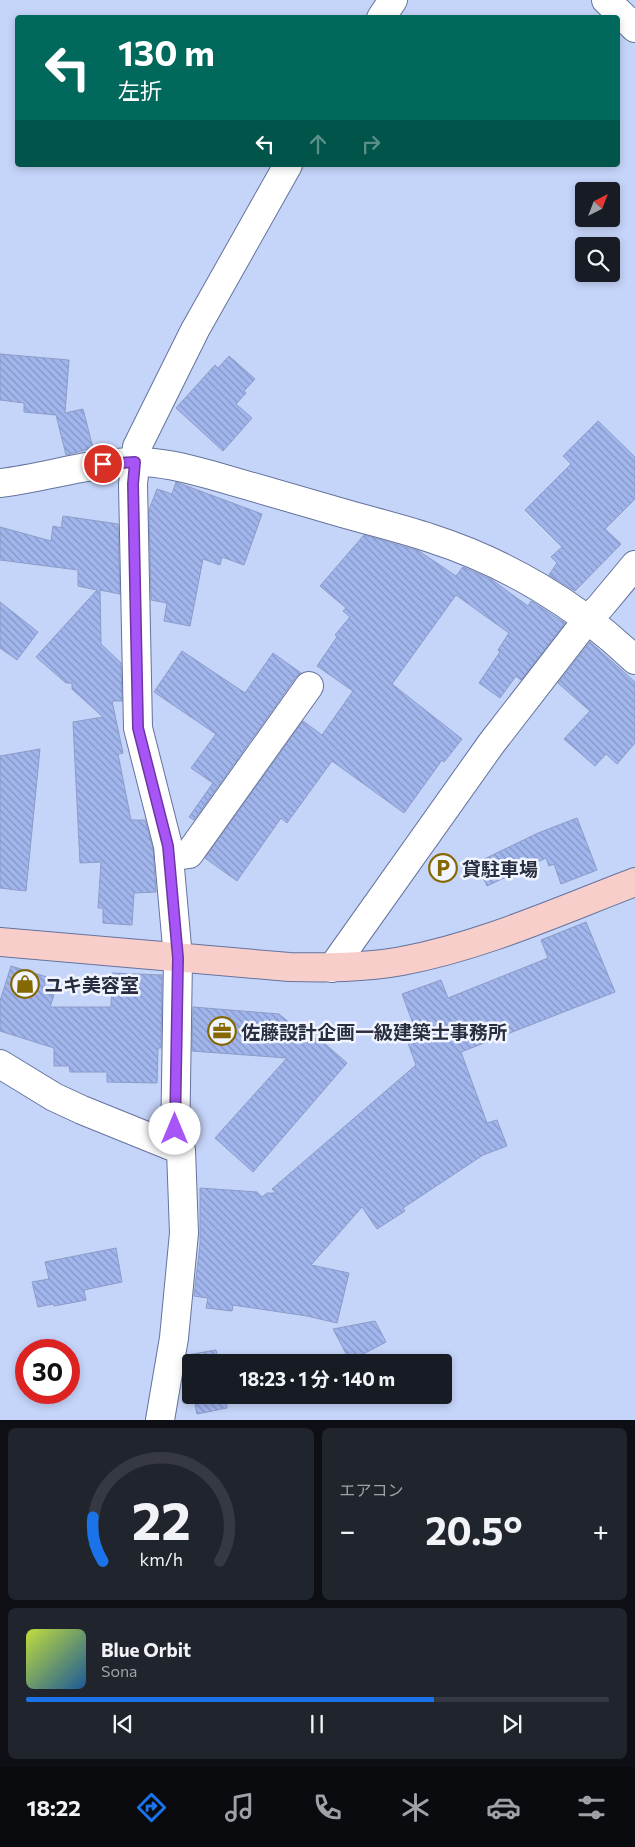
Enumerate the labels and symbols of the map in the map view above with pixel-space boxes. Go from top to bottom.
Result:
north arrow [575,182,620,228]
pin [82,443,124,485]
parking icon: 貸駐車場 [428,853,458,883]
place label: 貸駐車場 [462,857,538,880]
shop icon: ユキ美容室 [10,969,40,999]
place label: ユキ美容室 [44,973,139,996]
office icon: 佐藤設計企画一級建築士事務所 [207,1016,237,1046]
place label: 佐藤設計企画一級建築士事務所 [241,1020,507,1043]
position arrow [148,1102,200,1154]
speed limit sign: 30 [15,1339,80,1404]

